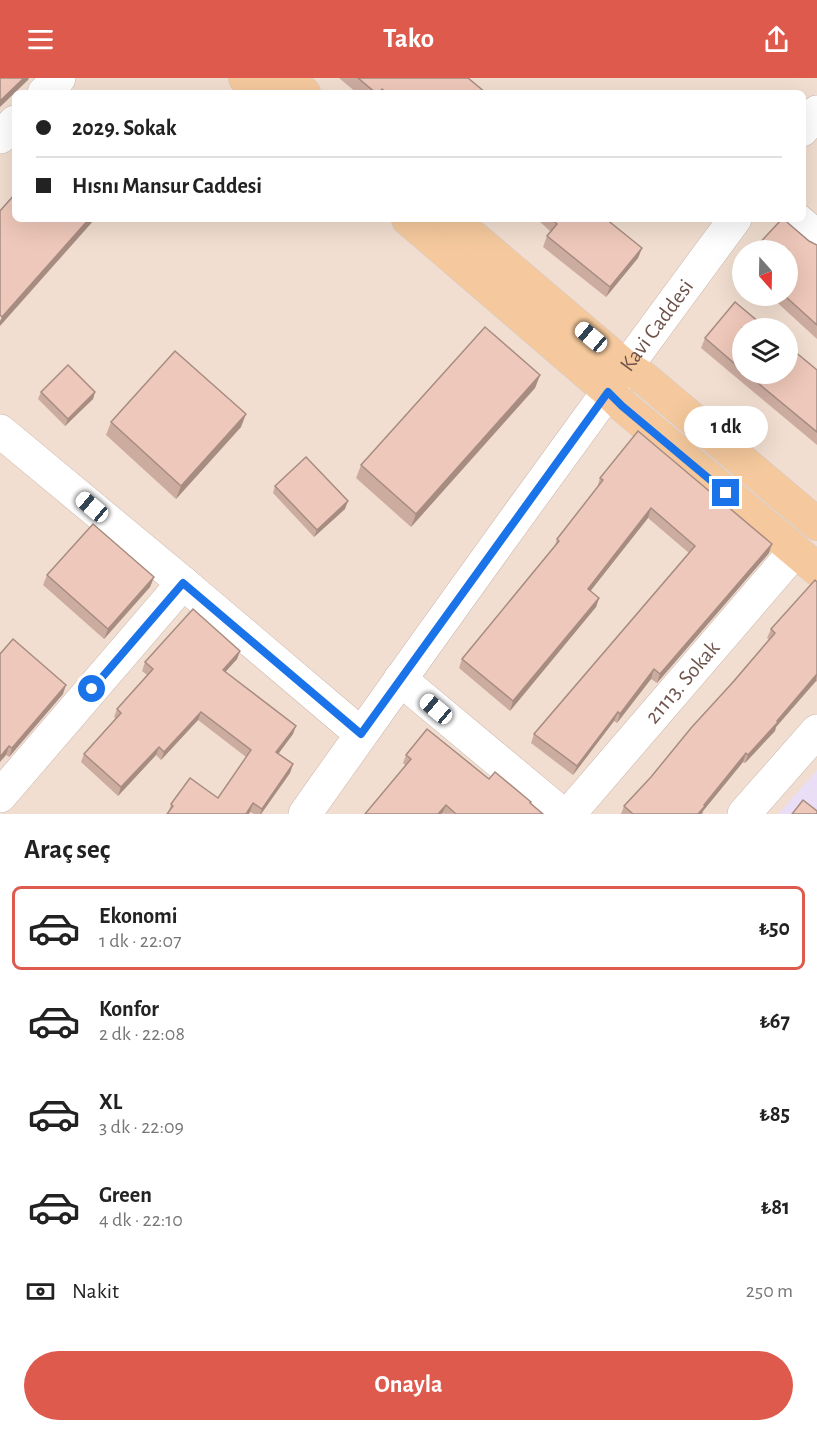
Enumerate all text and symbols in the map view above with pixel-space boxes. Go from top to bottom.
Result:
icon: menu [24,23,57,56]
icon: share [760,23,793,56]
text: Tako [383,25,434,52]
text: 2029. Sokak [72,117,177,139]
text: Hısnı Mansur Caddesi [72,175,262,197]
north arrow [732,240,798,306]
map controls [732,240,798,384]
street label: Kavi Caddesi [616,275,697,375]
button: layers [732,318,798,384]
car [571,319,611,355]
callout: 1 dk [684,406,768,448]
text: 1 dk [711,417,741,437]
route end [712,479,739,506]
car [72,489,112,525]
street label: 21113. Sokak [641,637,724,728]
route start [78,675,105,702]
car [416,691,456,727]
text: Araç seç [24,836,110,863]
icon: car [27,901,81,955]
text: Ekonomi [99,905,178,927]
text: ₺50 [759,917,790,939]
text: 1 dk · 22:07 [99,931,182,951]
icon: car [27,994,81,1048]
text: Konfor [99,998,159,1020]
text: ₺67 [760,1010,790,1032]
text: 2 dk · 22:08 [99,1024,185,1044]
icon: car [27,1087,81,1141]
text: XL [99,1091,122,1113]
text: ₺85 [759,1103,790,1125]
text: 3 dk · 22:09 [99,1117,184,1137]
icon: car [27,1180,81,1234]
text: Green [99,1184,152,1206]
text: ₺81 [761,1196,790,1218]
text: 4 dk · 22:10 [99,1210,183,1230]
icon: cash [24,1275,57,1308]
text: Nakit [72,1280,119,1302]
text: 250 m [746,1281,793,1301]
button: Onayla [24,1351,793,1420]

